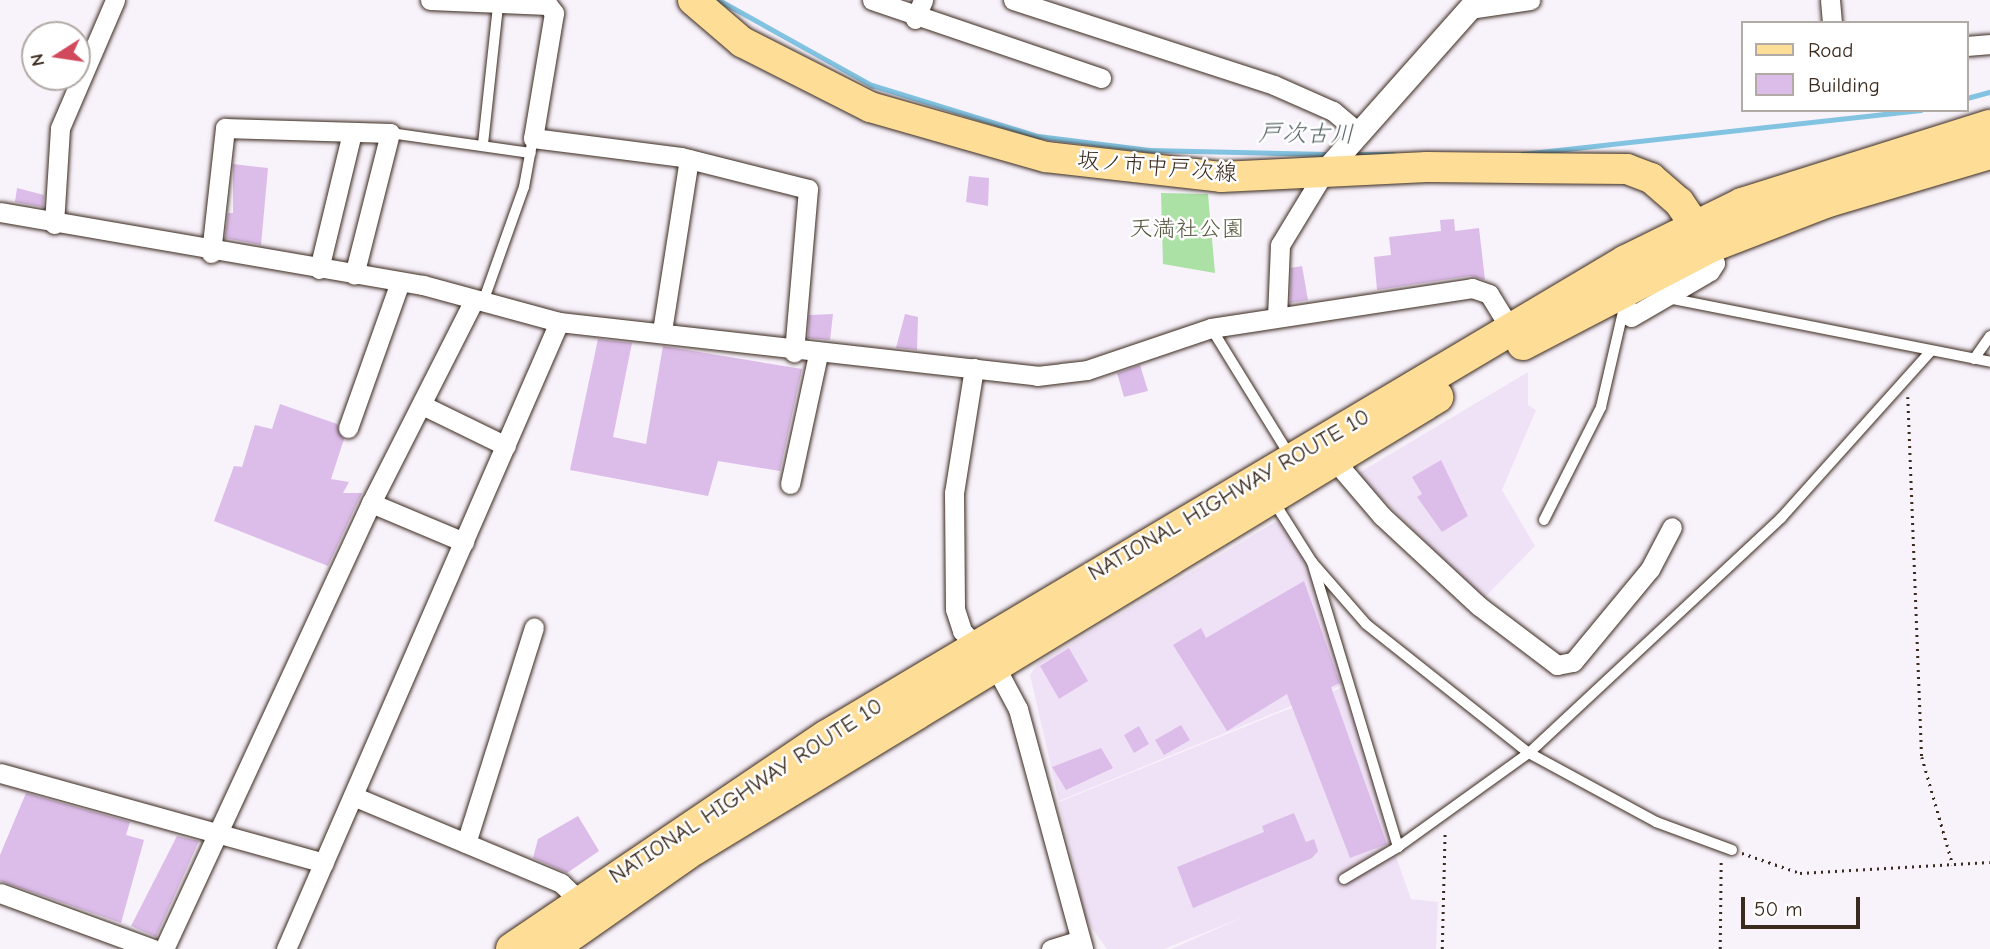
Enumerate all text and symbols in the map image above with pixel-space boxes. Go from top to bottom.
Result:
north arrow [21,21,91,91]
legend [1742,21,1969,112]
text: Road [1808,38,1853,62]
text: N [25,52,49,68]
text: Building [1808,73,1880,97]
water label: 戸次古川 [1258,119,1354,149]
street label: 坂ノ市中戸次線 [1076,146,1238,188]
park label: 天満社公園 [1130,215,1244,243]
street label: NATIONAL HIGHWAY ROUTE 10 [1083,403,1375,587]
street label: NATIONAL HIGHWAY ROUTE 10 [604,692,888,890]
scale bar [1745,883,1864,927]
text: 50 m [1754,897,1803,921]

